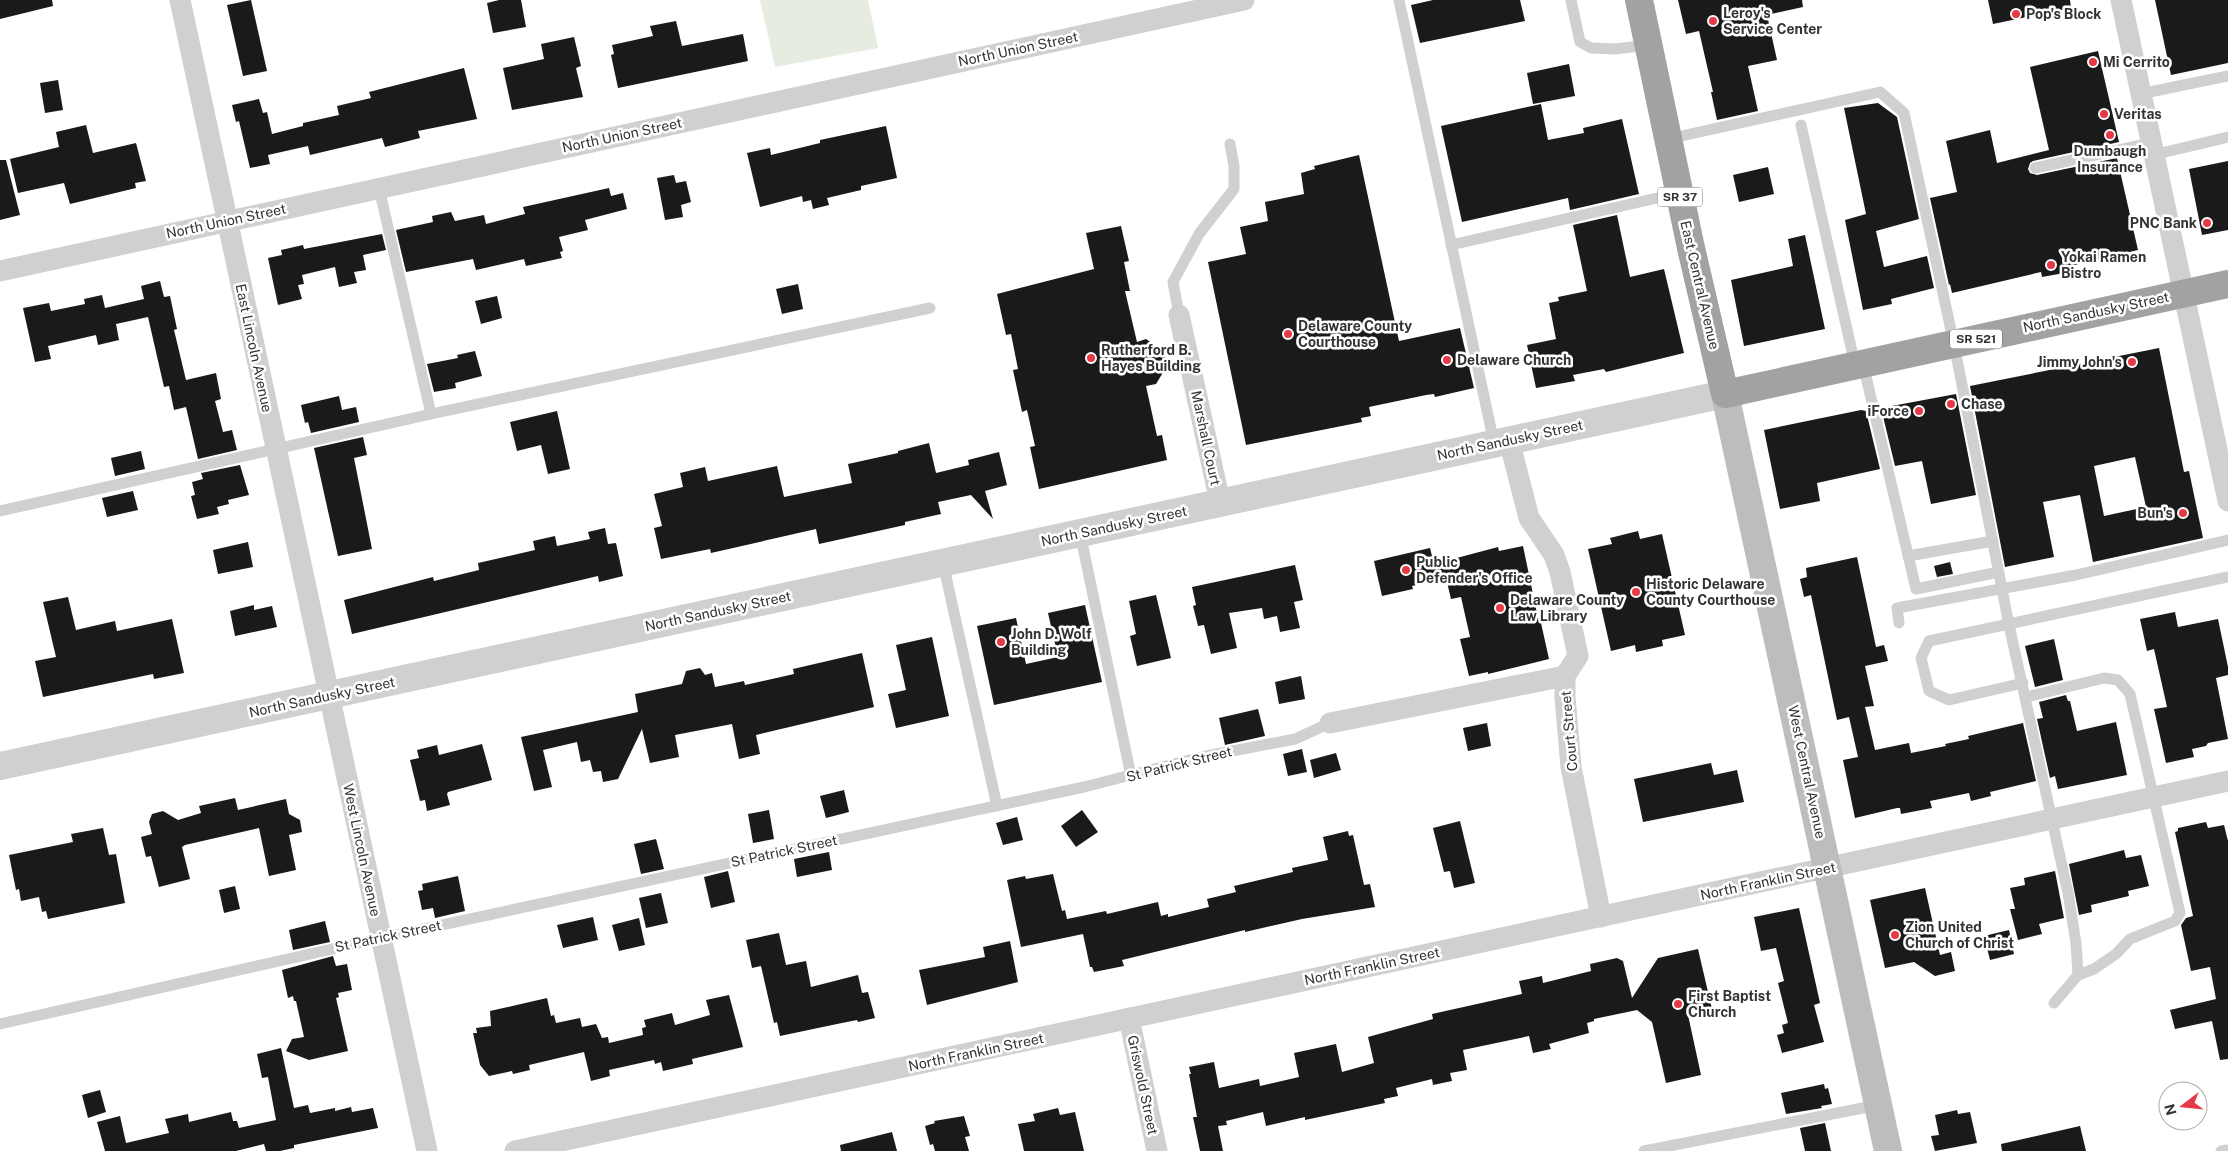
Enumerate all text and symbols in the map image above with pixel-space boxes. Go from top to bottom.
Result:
place label: Leroy's Service Center [1723,5,1822,37]
place label: Pop's Block [2026,6,2101,22]
marker: Pop's Block [2010,8,2022,20]
marker: Leroy's Service Center [1707,15,1719,27]
street label: North Union Street [957,28,1079,70]
place label: Mi Cerrito [2103,54,2170,70]
marker: Mi Cerrito [2087,56,2099,68]
place label: Veritas [2114,106,2162,122]
marker: Veritas [2098,108,2110,120]
street label: North Union Street [561,114,683,156]
marker: Dumbaugh Insurance [2104,129,2116,141]
place label: Dumbaugh Insurance [2074,143,2146,175]
road number: SR 37 [1658,188,1702,206]
street label: North Union Street [165,200,287,242]
place label: PNC Bank [2130,215,2197,231]
marker: PNC Bank [2201,217,2213,229]
street label: East Central Avenue [1677,219,1723,351]
place label: Yokai Ramen Bistro [2061,249,2146,281]
marker: Yokai Ramen Bistro [2045,259,2057,271]
street label: East Lincoln Avenue [233,282,275,414]
street label: North Sandusky Street [2021,289,2171,335]
place label: Delaware County Courthouse [1298,318,1412,350]
marker: Delaware County Courthouse [1282,328,1294,340]
road number: SR 521 [1950,329,2002,348]
place label: Rutherford B. Hayes Building [1101,342,1201,374]
marker: Rutherford B. Hayes Building [1085,352,1097,364]
place label: Delaware Church [1457,352,1571,368]
marker: Delaware Church [1441,354,1453,366]
place label: Jimmy John's [2037,354,2122,370]
marker: Jimmy John's [2126,356,2138,368]
street label: Marshall Court [1188,389,1224,487]
place label: Chase [1961,396,2003,412]
marker: Chase [1945,398,1957,410]
place label: iForce [1867,403,1909,419]
marker: iForce [1913,405,1925,417]
street label: North Sandusky Street [1435,417,1585,463]
street label: North Sandusky Street [1039,503,1189,549]
place label: Bun's [2137,505,2173,521]
marker: Bun's [2177,507,2189,519]
place label: Public Defender's Office [1416,554,1533,586]
marker: Public Defender's Office [1400,564,1412,576]
place label: Historic Delaware County Courthouse [1646,576,1775,608]
marker: Historic Delaware County Courthouse [1630,586,1642,598]
street label: North Sandusky Street [643,588,793,634]
place label: Delaware County Law Library [1510,592,1624,624]
marker: Delaware County Law Library [1494,602,1506,614]
place label: John D. Wolf Building [1011,626,1092,658]
marker: John D. Wolf Building [995,636,1007,648]
street label: North Sandusky Street [247,674,397,720]
street label: Court Street [1558,690,1580,772]
street label: West Central Avenue [1785,704,1829,840]
street label: St Patrick Street [1125,743,1233,785]
street label: West Lincoln Avenue [340,782,384,918]
street label: St Patrick Street [729,832,839,870]
street label: North Franklin Street [1699,859,1837,903]
street label: St Patrick Street [333,917,443,955]
place label: Zion United Church of Christ [1905,919,2014,951]
marker: Zion United Church of Christ [1889,929,1901,941]
street label: North Franklin Street [1303,944,1441,988]
place label: First Baptist Church [1688,988,1771,1020]
marker: First Baptist Church [1672,998,1684,1010]
street label: North Franklin Street [907,1030,1045,1074]
street label: Griswold Street [1125,1034,1161,1136]
north arrow [2158,1081,2208,1131]
text: N [2161,1102,2180,1117]

